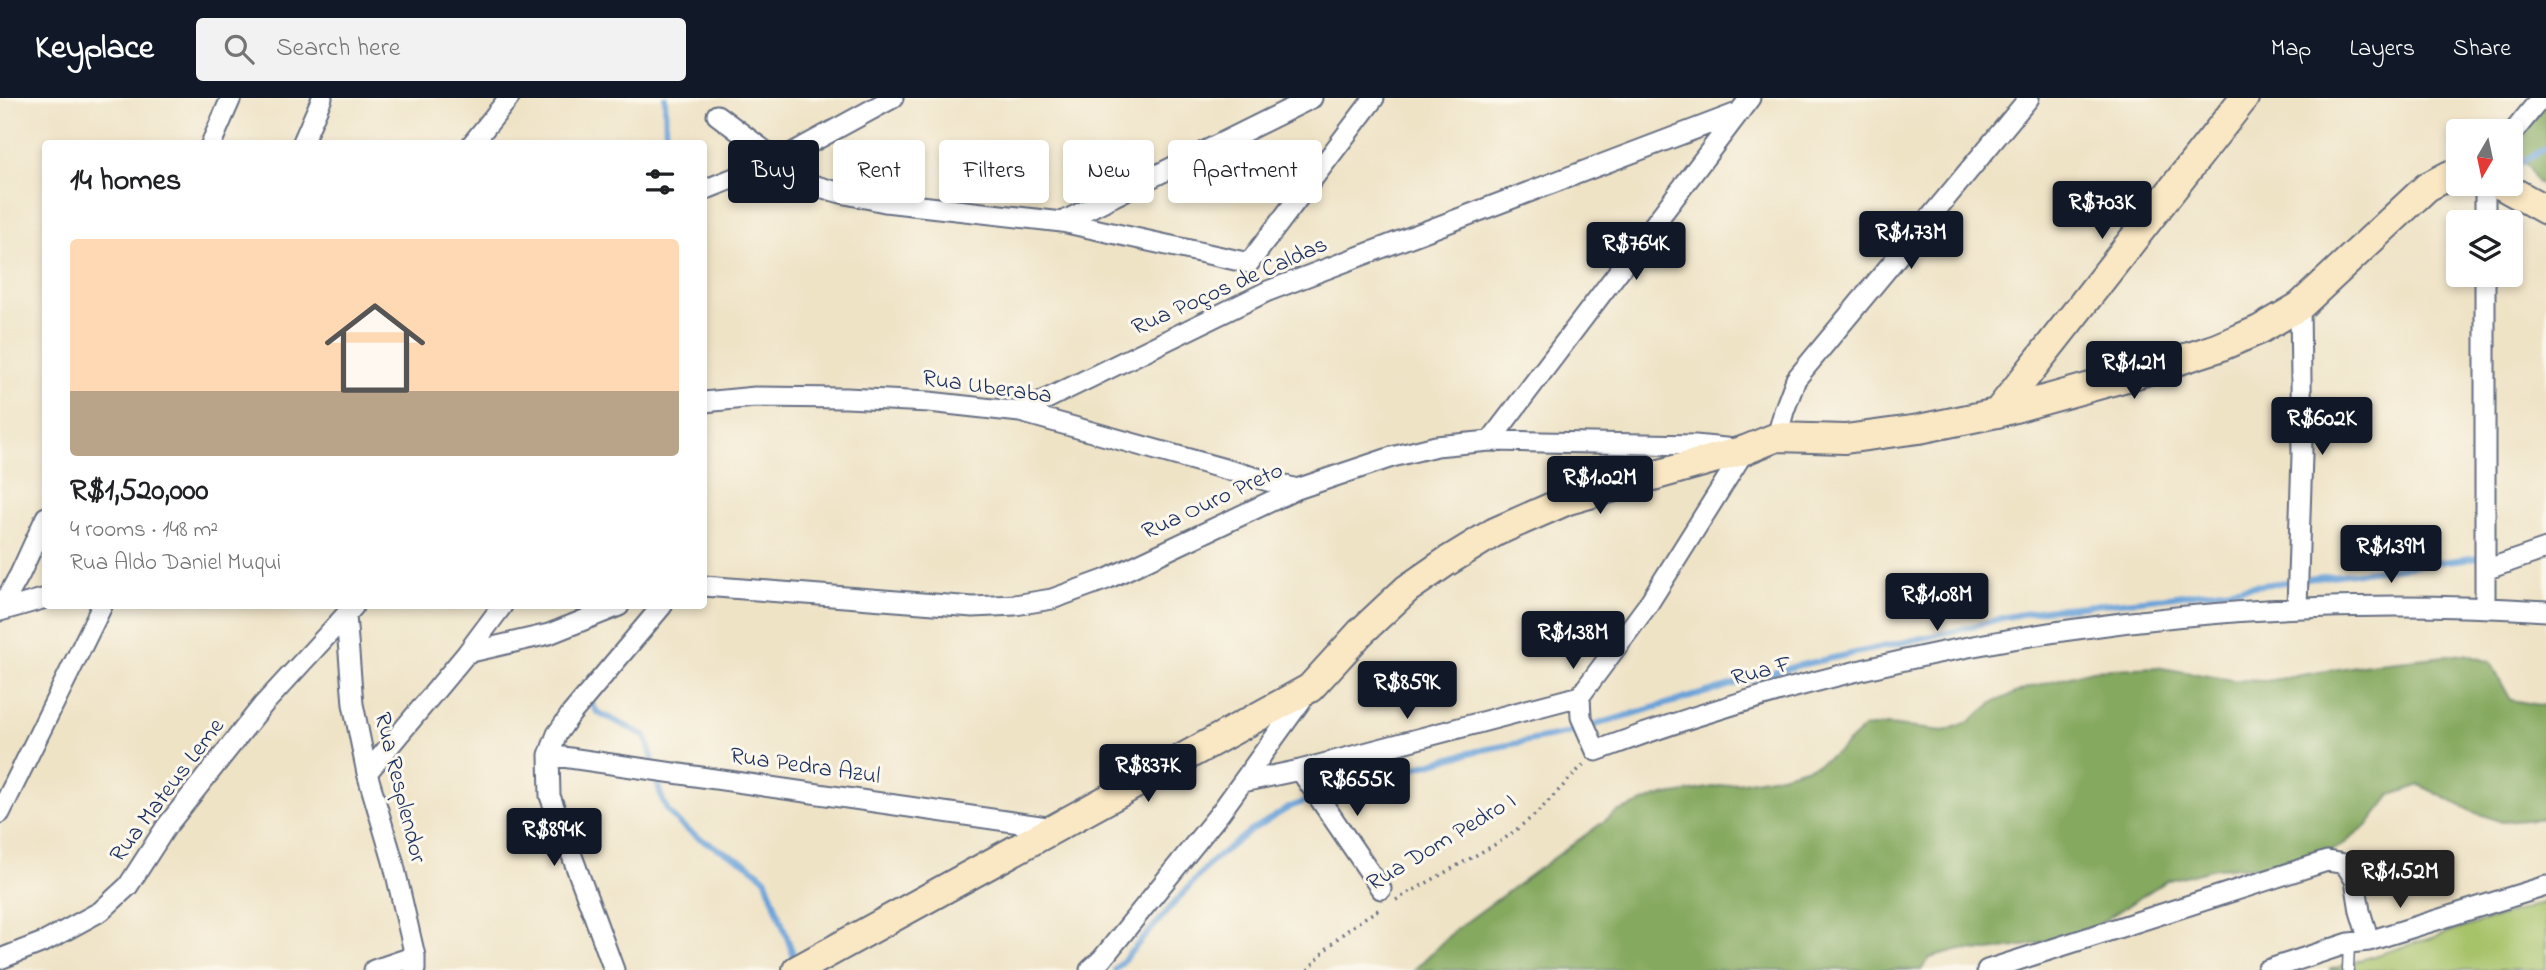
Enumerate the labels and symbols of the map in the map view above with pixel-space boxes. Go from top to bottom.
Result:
north arrow [2446,119,2524,196]
pin: R$703K [2045,181,2159,241]
pin: R$1.73M [1846,212,1976,271]
pin: R$764K [1579,222,1693,282]
street label: Rua Poços de Caldas [1126,228,1334,346]
pin: R$1.2M [2077,342,2191,401]
street label: Rua Uberaba [920,362,1054,414]
pin: R$602K [2265,398,2379,457]
street label: Rua Ouro Preto [1137,454,1289,550]
pin: R$1.02M [1535,456,1665,516]
pin: R$1.39M [2326,526,2456,585]
pin: R$1.08M [1872,574,2002,633]
pin: R$1.38M [1508,612,1638,671]
street label: Rua F [1728,647,1797,697]
pin: R$859K [1350,662,1464,721]
street label: Rua Resplendor [363,709,435,868]
street label: Rua Mateus Leme [102,711,234,871]
street label: Rua Pedra Azul [728,739,882,795]
pin: R$837K [1091,744,1205,804]
pin: R$655K [1300,758,1414,818]
street label: Rua Dom Pedro I [1361,785,1523,901]
pin: R$894K [497,808,611,868]
pin: R$1.52M [2335,850,2465,910]

